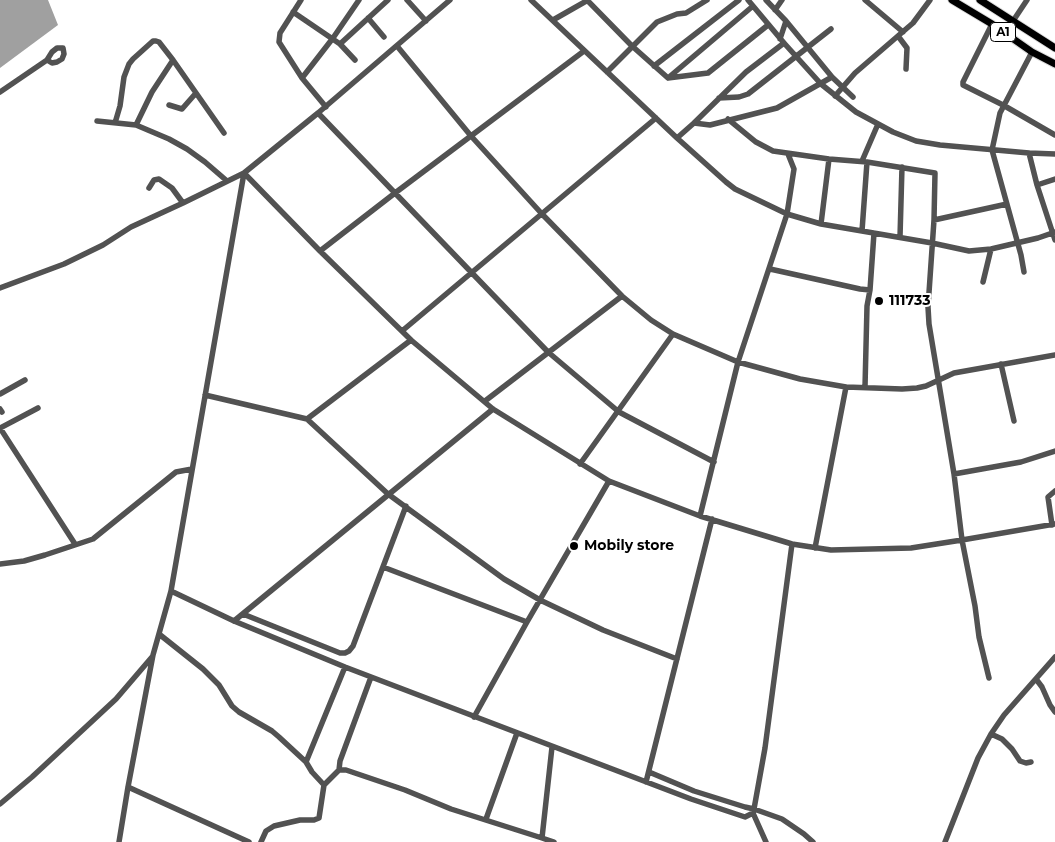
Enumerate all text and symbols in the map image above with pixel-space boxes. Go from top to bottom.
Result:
road number: A1 [990,22,1016,42]
place label: 111733 [889,293,931,309]
marker: 111733 [873,295,885,307]
place label: Mobily store [584,538,674,554]
marker: Mobily store [568,540,580,552]

